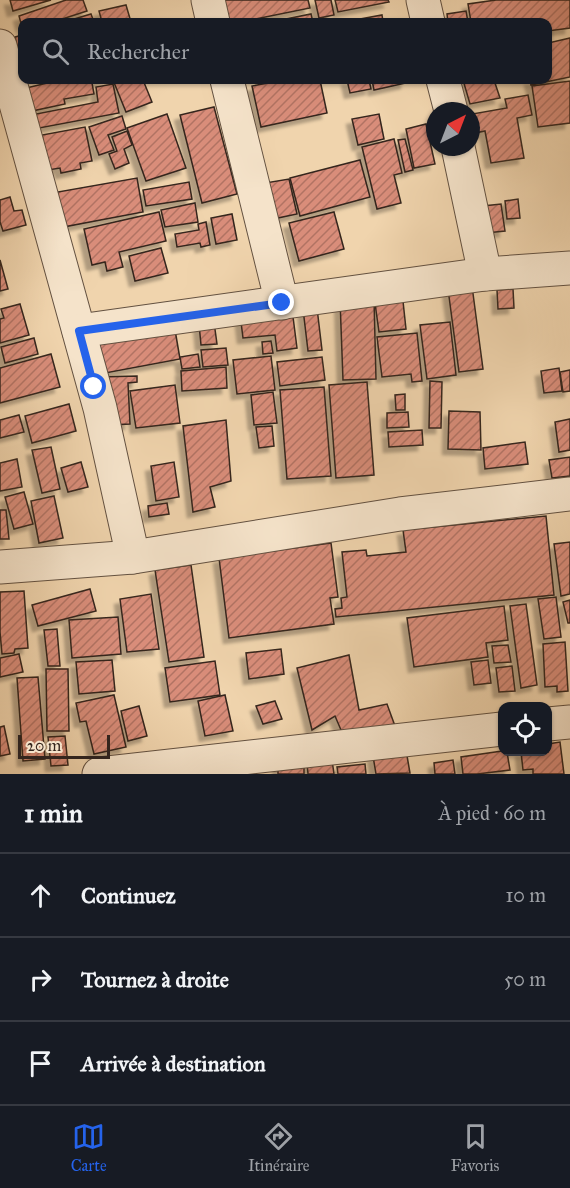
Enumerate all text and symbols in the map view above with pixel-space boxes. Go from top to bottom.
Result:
search box [18,18,552,84]
icon: search [39,35,72,68]
text: Rechercher [87,38,189,65]
north arrow [426,102,480,156]
route end [268,289,294,315]
route start [80,373,106,399]
map controls [498,702,552,756]
button: locate [498,702,552,756]
scale bar [18,732,110,760]
text: 20 m [27,736,61,755]
text: 1 min [24,797,83,829]
text: À pied · 60 m [438,801,546,825]
icon: ahead [24,879,57,912]
text: Continuez [81,882,176,909]
text: 10 m [505,883,546,907]
icon: right [24,963,57,996]
text: Tournez à droite [81,966,229,993]
text: 50 m [504,967,546,991]
icon: arrive [24,1047,57,1080]
text: Arrivée à destination [81,1050,266,1077]
tab: Carte [71,1120,107,1175]
tab: Itinéraire [248,1120,309,1175]
tab: Favoris [451,1120,499,1175]

